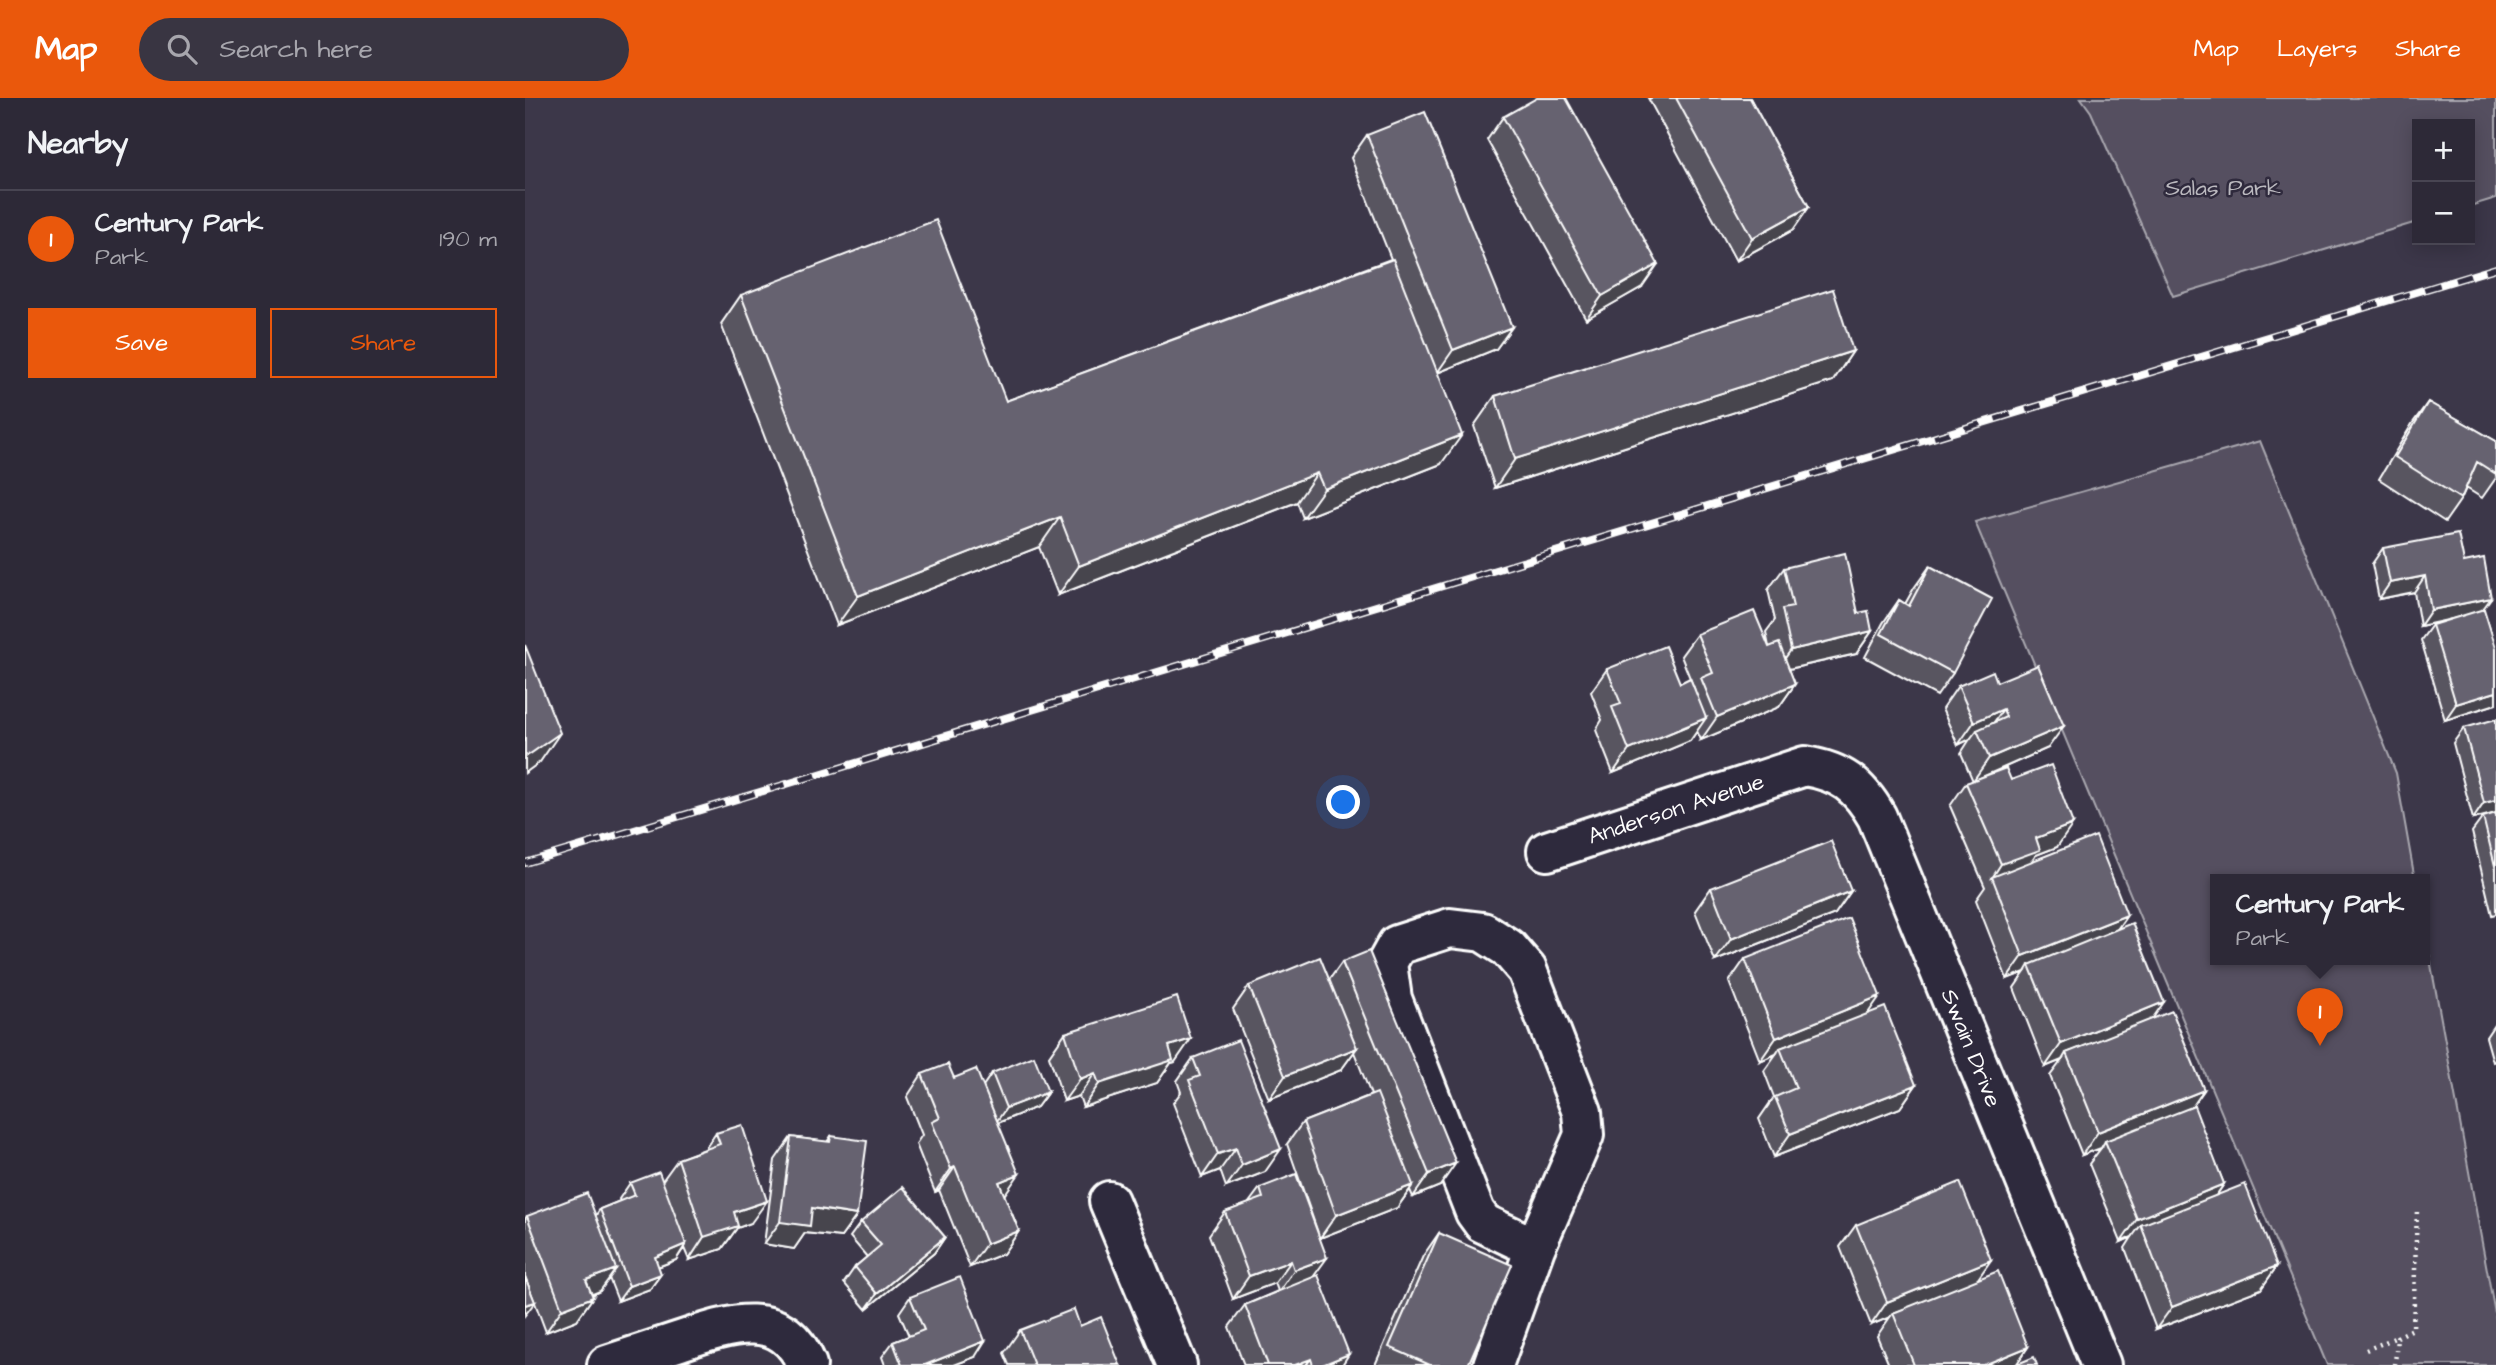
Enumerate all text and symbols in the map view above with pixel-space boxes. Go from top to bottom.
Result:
search box [139,18,629,81]
text: Map [35,26,97,72]
icon: search [163,30,201,68]
text: Search here [219,31,373,67]
text: Map [2194,32,2239,66]
text: Layers [2277,32,2357,66]
text: Share [2395,32,2461,66]
map controls [2412,119,2475,245]
button: + [2412,119,2475,182]
text: Nearby [28,123,128,165]
park label: Salas Park [2165,172,2281,204]
button: − [2412,182,2475,245]
text: Century Park [95,205,263,241]
text: 1 [50,223,52,255]
text: 190 m [439,223,497,255]
text: Park [95,241,148,273]
button: Save [28,308,256,378]
button: Share [270,308,497,378]
street label: Anderson Avenue [1584,765,1768,853]
your location [1326,785,1360,819]
popup [2210,874,2430,965]
text: Century Park [2236,886,2404,922]
text: Park [2236,922,2289,954]
street label: Swain Drive [1933,984,2009,1112]
pin: 1 [2297,988,2343,1046]

